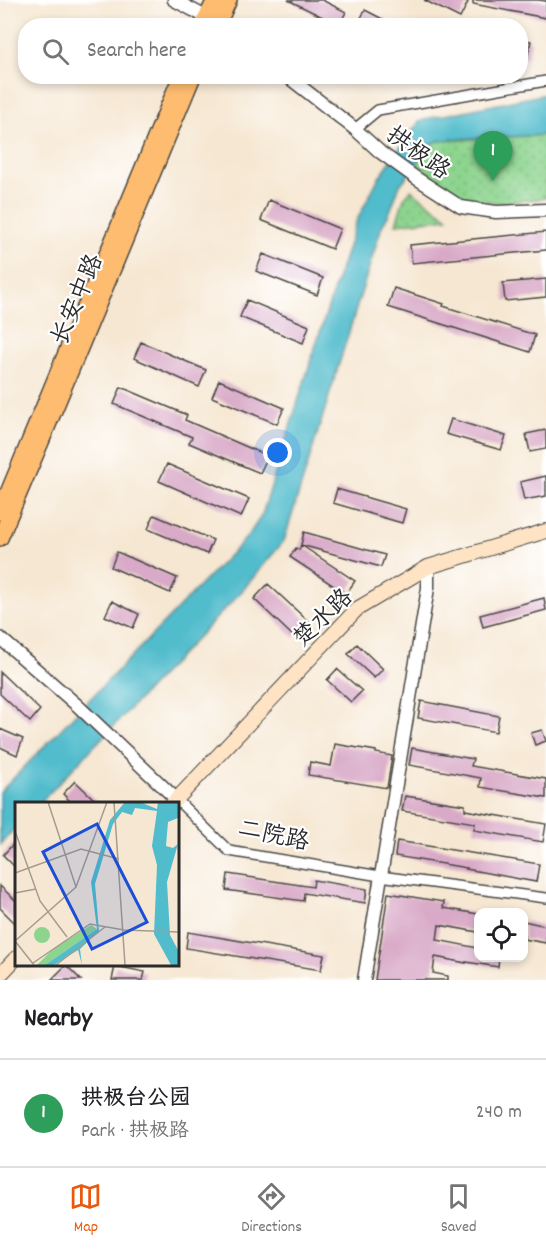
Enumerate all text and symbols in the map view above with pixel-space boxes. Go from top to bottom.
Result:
search box [18,18,528,84]
icon: search [39,35,72,68]
text: Search here [87,36,186,67]
street label: 拱极路 [378,120,456,189]
pin: 1 [474,132,512,181]
street label: 长安中路 [44,249,113,351]
your location [263,438,292,467]
street label: 楚水路 [286,582,362,656]
inset map [15,802,178,965]
street label: 二院路 [235,813,312,861]
map controls [474,908,528,962]
button: locate [474,908,528,962]
text: Nearby [24,1001,92,1038]
text: 拱极台公园 [81,1084,191,1115]
text: 1 [41,1099,46,1127]
text: 240 m [476,1099,522,1127]
text: Park · 拱极路 [81,1118,189,1146]
tab: Map [69,1180,102,1239]
tab: Directions [241,1180,302,1239]
tab: Saved [441,1180,477,1239]

